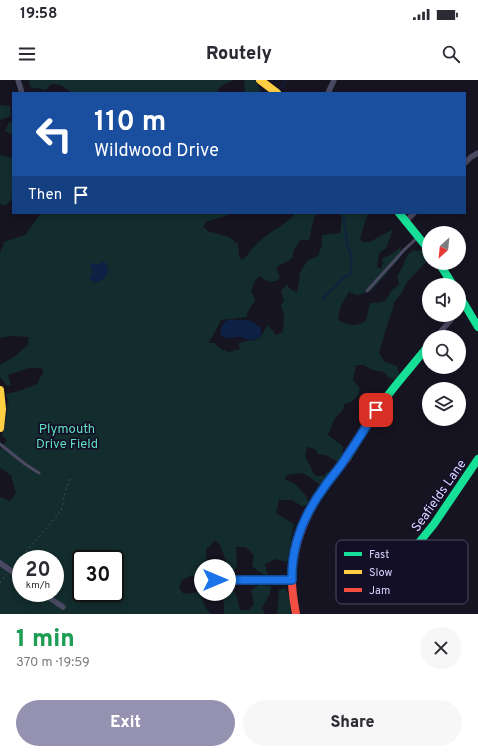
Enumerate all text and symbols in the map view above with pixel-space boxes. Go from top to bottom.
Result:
text: 19:58 [20,5,57,24]
icon: menu [16,43,38,65]
text: Routely [206,43,272,66]
icon: search [440,43,462,65]
text: 110 m [94,105,166,141]
icon: left [28,108,80,160]
text: Wildwood Drive [94,140,219,163]
icon: arrive [70,184,92,206]
text: Then [28,186,62,205]
north arrow [422,226,466,270]
map controls [422,226,466,426]
button: sound [422,278,466,322]
button: search [422,330,466,374]
button: layers [422,382,466,426]
pin [359,393,393,427]
icon: arrive [365,399,387,421]
park label: Plymouth Drive Field [36,422,98,453]
street label: Seafields Lane [409,457,470,535]
legend [336,540,468,604]
text: Fast [369,548,389,562]
speed limit sign: 30 [72,550,124,602]
text: 20 [25,558,51,584]
position arrow [194,559,236,601]
text: Slow [369,566,392,580]
text: km/h [26,579,50,592]
text: Jam [369,584,390,598]
text: 1 min [16,625,75,655]
button: close [420,627,462,669]
text: 370 m · 19:59 [16,655,90,671]
button: Exit [16,700,235,746]
button: Share [243,700,462,746]

